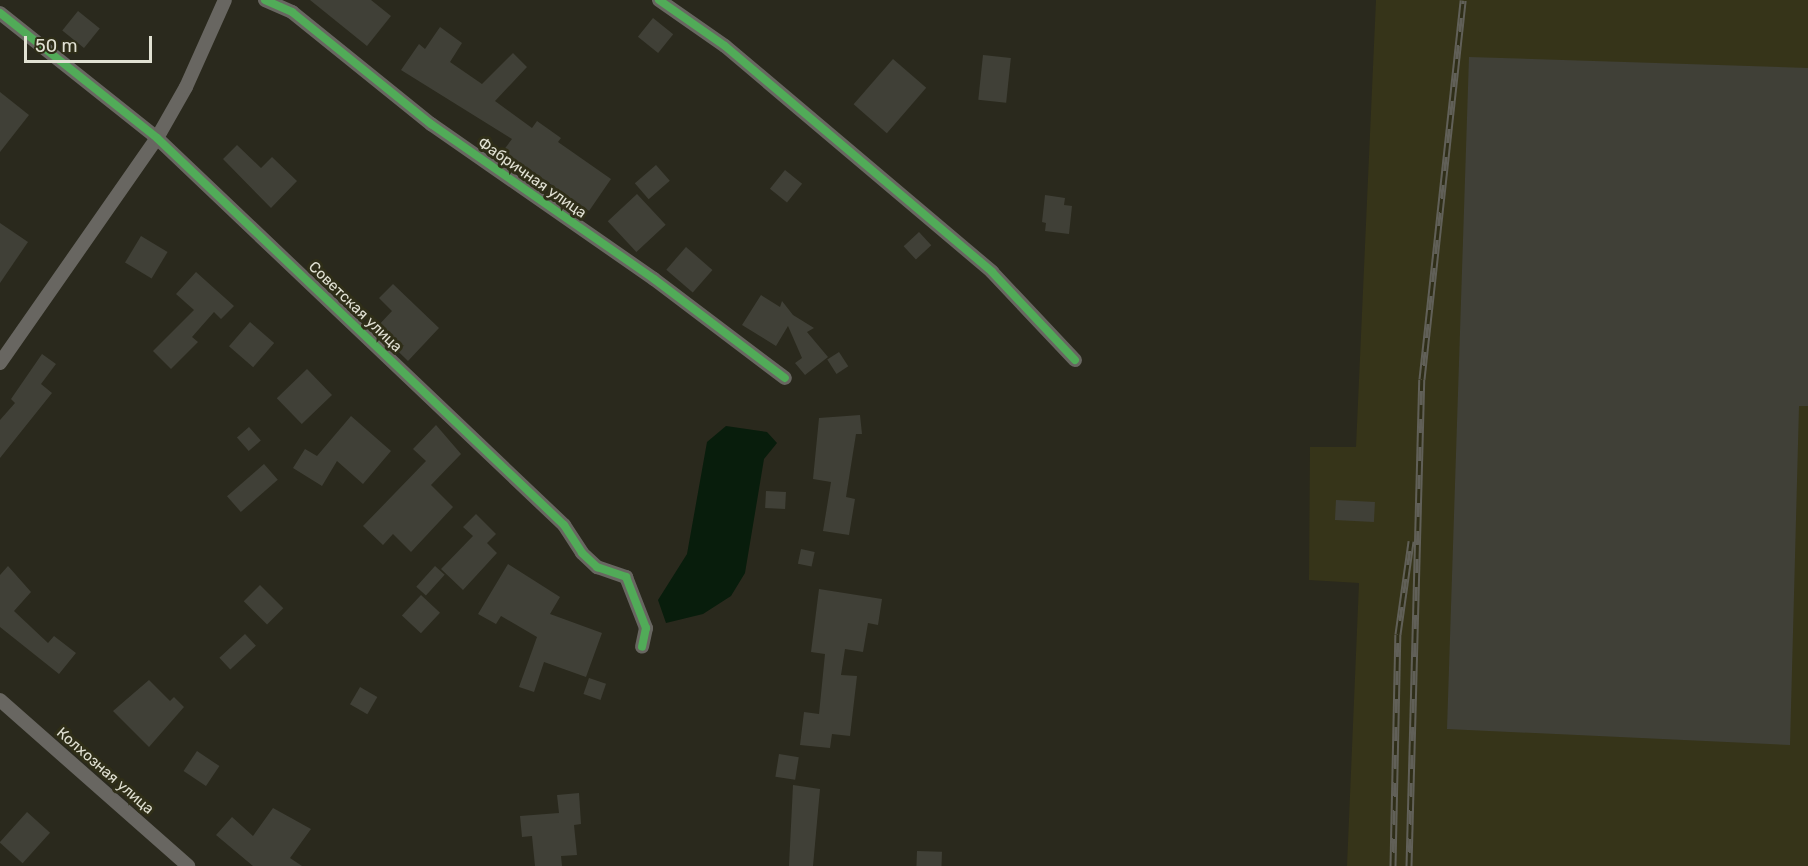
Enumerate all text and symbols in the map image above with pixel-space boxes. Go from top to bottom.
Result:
scale bar [27,24,154,62]
text: 50 m [35,35,78,57]
street label: Фабричная улица [474,134,590,222]
street label: Советская улица [305,258,405,356]
street label: Колхозная улица [53,724,157,818]

